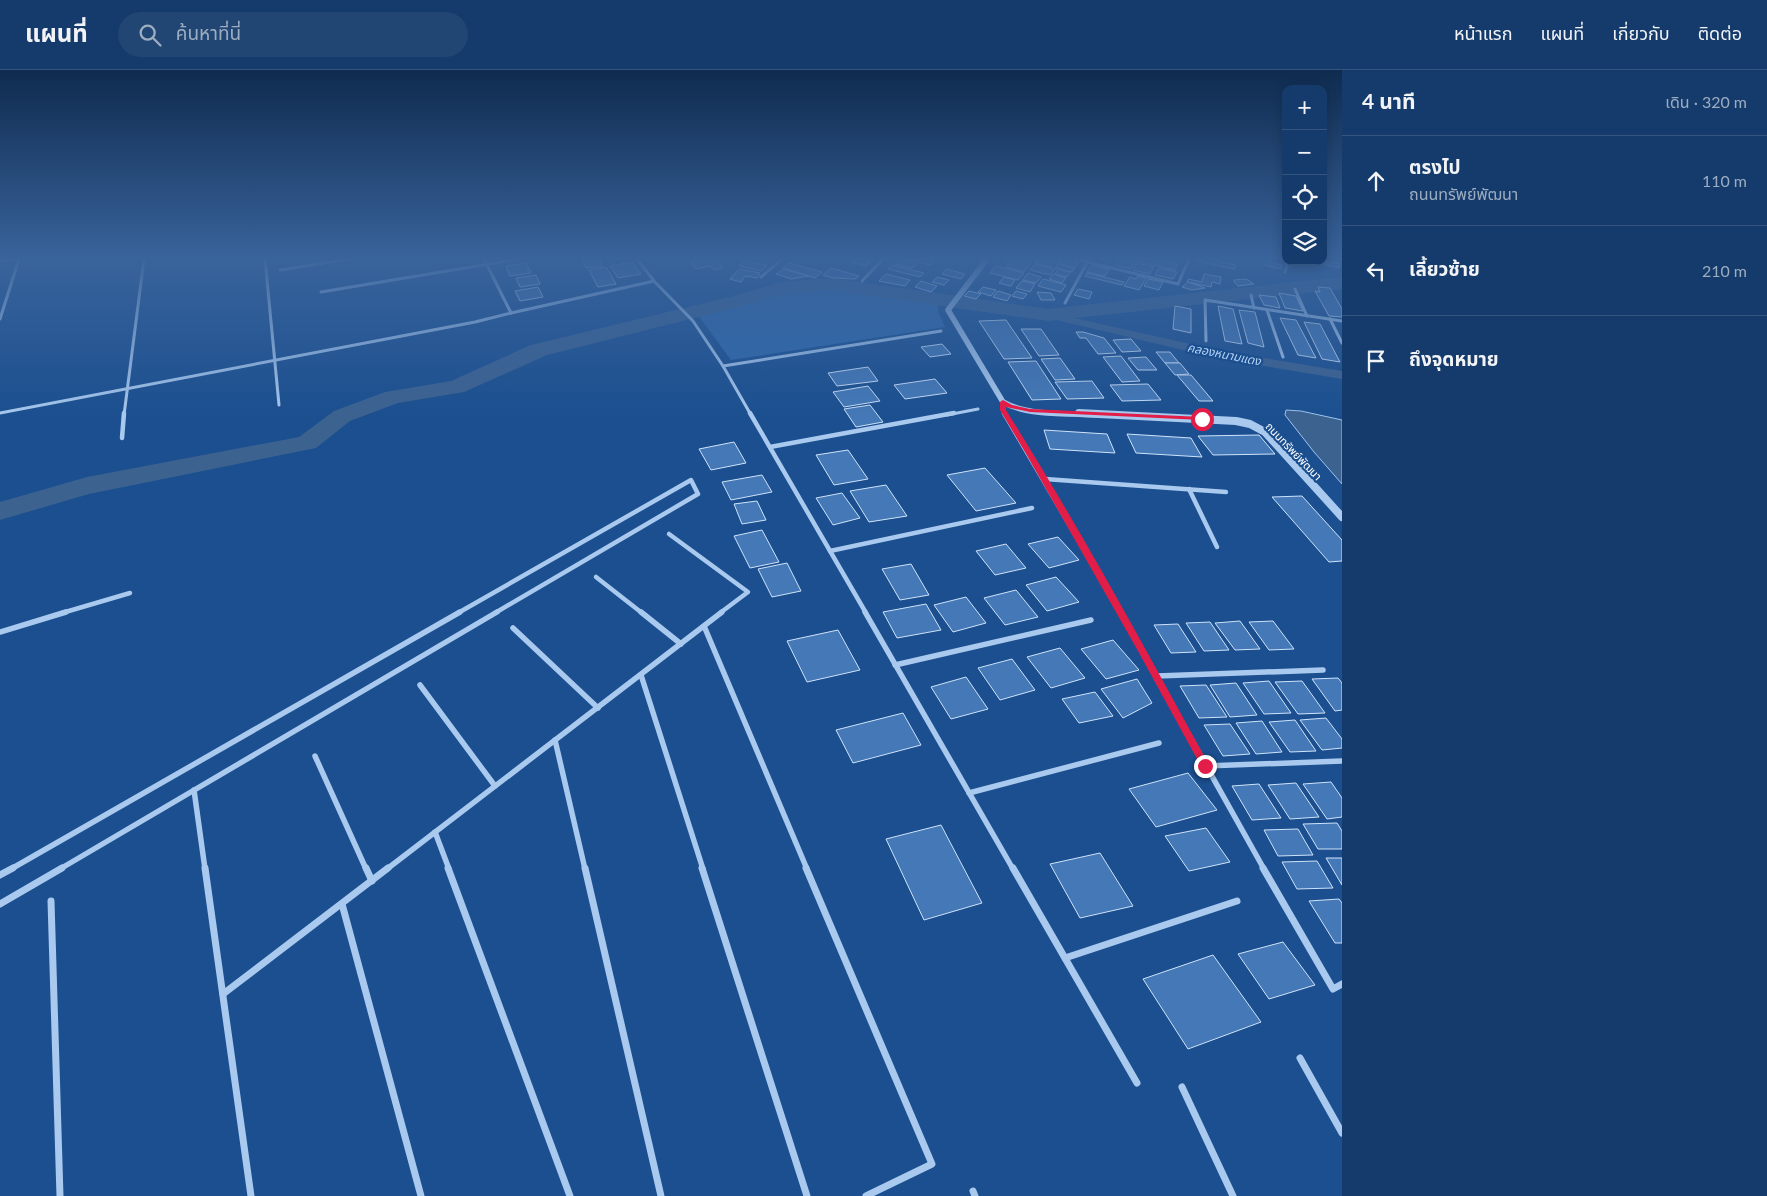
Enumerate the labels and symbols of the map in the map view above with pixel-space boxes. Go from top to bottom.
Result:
water label: คลองหนามแดง [1186,340,1263,369]
route start [1191,408,1214,431]
street label: ถนนทรัพย์พัฒนา [1263,419,1325,483]
route end [1194,755,1217,778]

